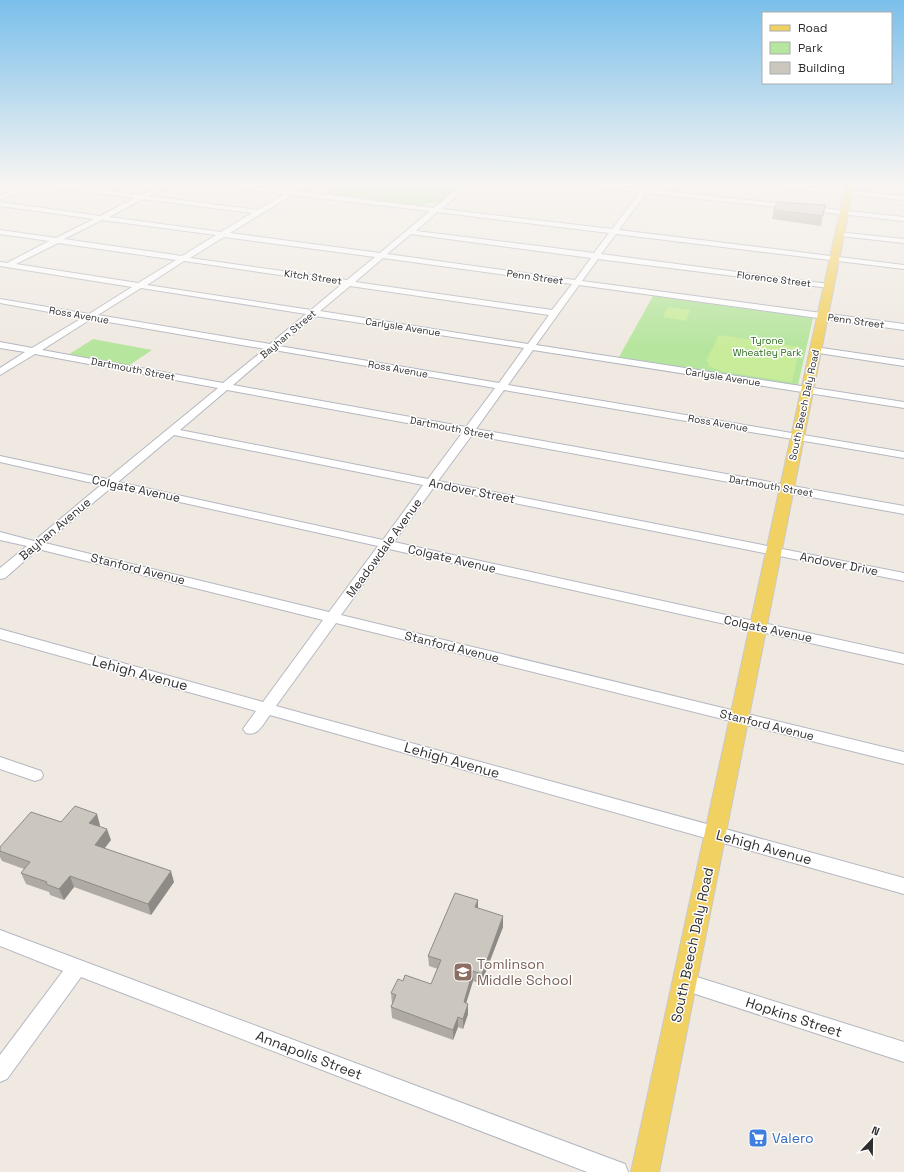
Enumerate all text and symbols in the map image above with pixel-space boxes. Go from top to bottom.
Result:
legend [762,12,892,84]
text: Road [798,20,827,36]
text: Park [798,40,823,56]
text: Building [798,60,845,76]
street label: Kitch Street [283,267,343,288]
street label: Penn Street [506,267,565,287]
street label: Florence Street [736,268,812,290]
street label: Ross Avenue [48,303,110,327]
street label: Bayhan Street [257,306,319,361]
street label: Penn Street [827,311,886,331]
street label: Carlysle Avenue [364,315,442,339]
park label: Tyrone Wheatley Park [733,334,802,359]
street label: South Beech Daly Road [786,348,822,462]
street label: Dartmouth Street [90,354,177,384]
street label: Ross Avenue [367,357,429,381]
street label: Carlysle Avenue [684,365,762,389]
street label: Ross Avenue [687,411,749,435]
street label: Dartmouth Street [409,413,496,443]
street label: Colgate Avenue [90,472,182,506]
street label: Dartmouth Street [728,472,815,500]
street label: Andover Street [428,475,516,507]
street label: Bayhan Avenue [16,494,94,564]
street label: Meadowdale Avenue [343,495,425,601]
street label: Colgate Avenue [406,541,498,577]
street label: Andover Drive [798,549,880,579]
street label: Stanford Avenue [89,550,187,588]
street label: Colgate Avenue [722,612,814,646]
street label: Stanford Avenue [403,628,501,666]
street label: Lehigh Avenue [90,652,190,694]
street label: Stanford Avenue [718,706,816,744]
street label: Lehigh Avenue [402,738,502,782]
street label: Lehigh Avenue [714,826,814,868]
street label: South Beech Daly Road [667,866,717,1024]
place label: Tomlinson Middle School [477,955,572,989]
school or university icon: Tomlinson Middle School [452,961,474,983]
street label: Hopkins Street [744,993,844,1041]
street label: Annapolis Street [253,1026,365,1084]
north arrow [852,1120,892,1160]
text: N [870,1123,882,1139]
supermarket icon: Valero [747,1127,769,1149]
place label: Valero [772,1129,814,1147]

